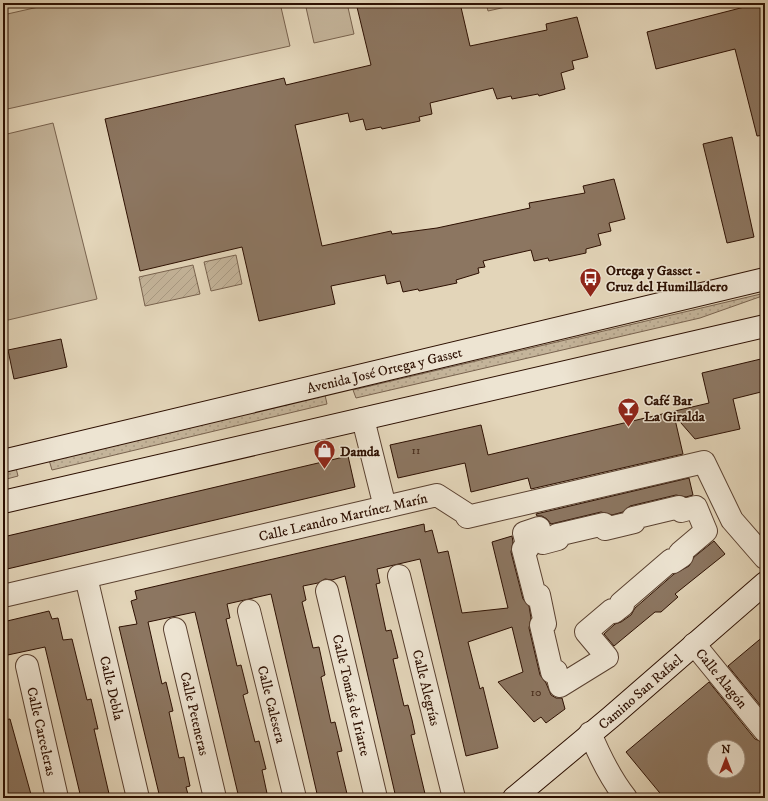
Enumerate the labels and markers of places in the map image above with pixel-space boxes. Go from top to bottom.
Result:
place label: Ortega y Gasset - Cruz del Humilladero [606,262,728,296]
bus stop icon: Ortega y Gasset - Cruz del Humilladero [578,265,604,298]
place label: Café Bar La Giralda [644,392,706,426]
bar icon: Café Bar La Giralda [615,395,641,428]
shop icon: Damda [312,438,338,471]
place label: Damda [340,443,381,461]

